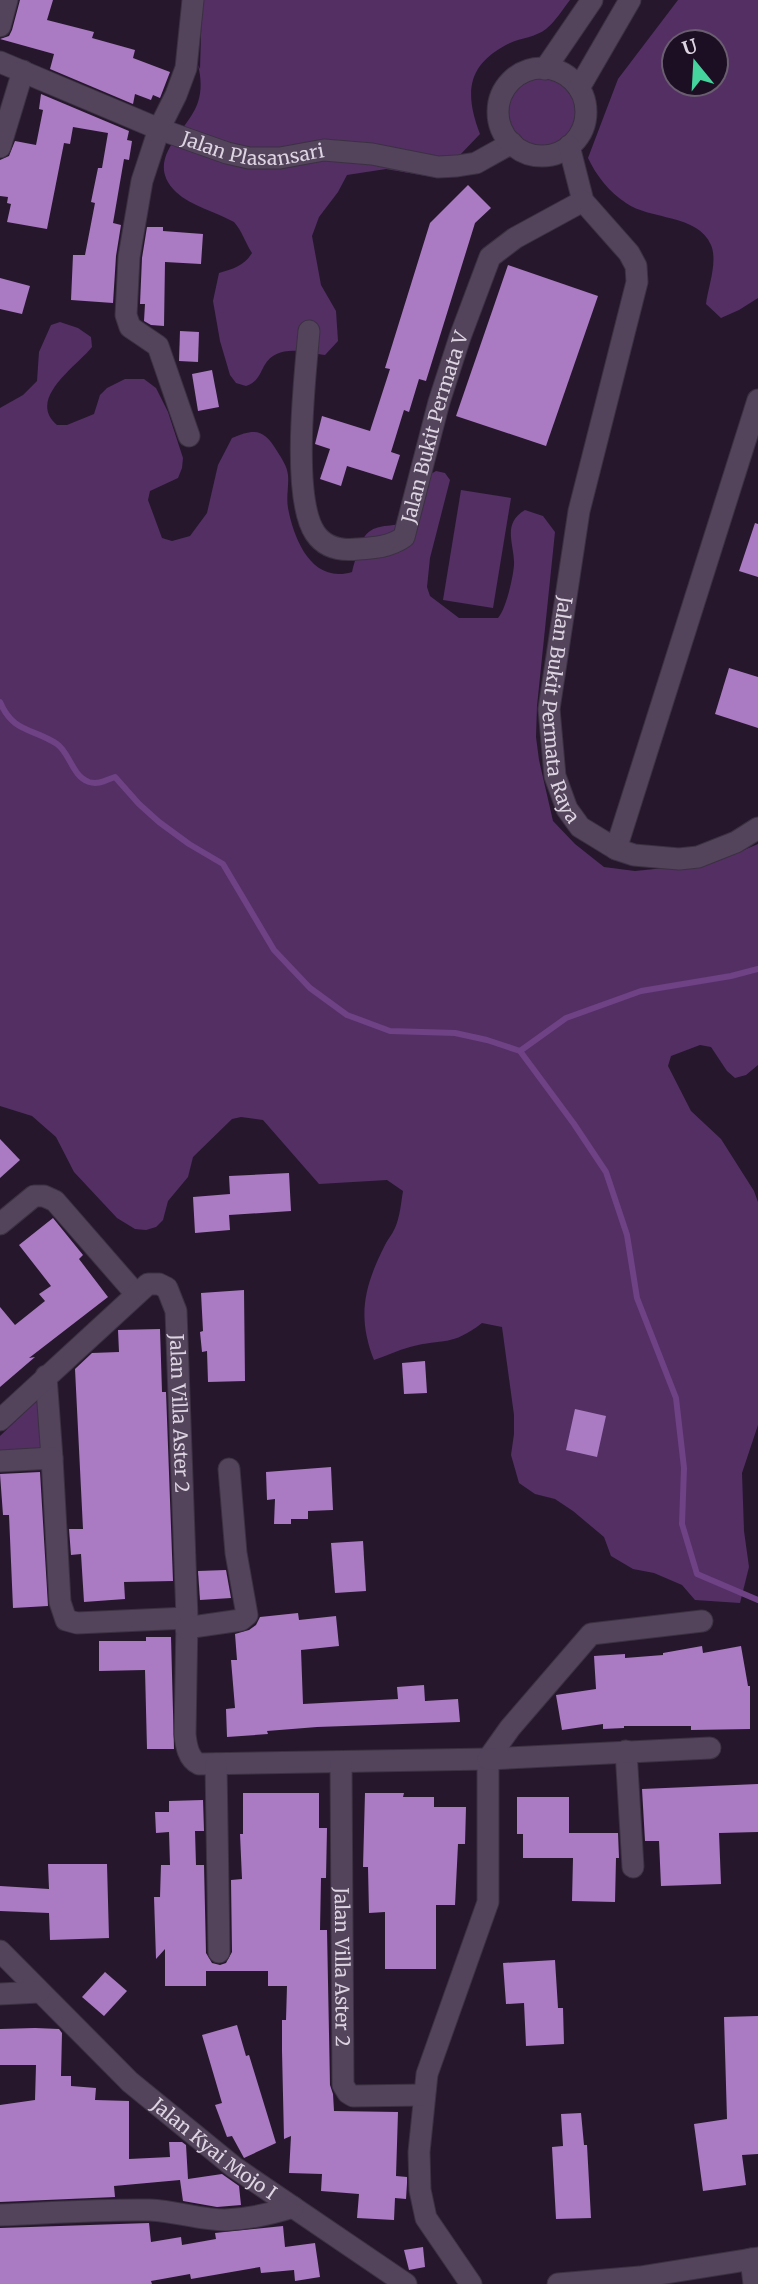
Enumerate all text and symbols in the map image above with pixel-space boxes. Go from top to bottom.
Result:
north arrow [660,28,730,98]
text: U [679,33,700,60]
street label: Jalan Plasansari [177,126,326,170]
street label: Jalan Bukit Permata V [396,327,474,527]
street label: Jalan Bukit Permata Raya [537,594,585,828]
street label: Jalan Villa Aster 2 [165,1332,195,1493]
street label: Jalan Villa Aster 2 [330,1886,355,2047]
street label: Jalan Kyai Mojo I [146,2092,281,2205]

